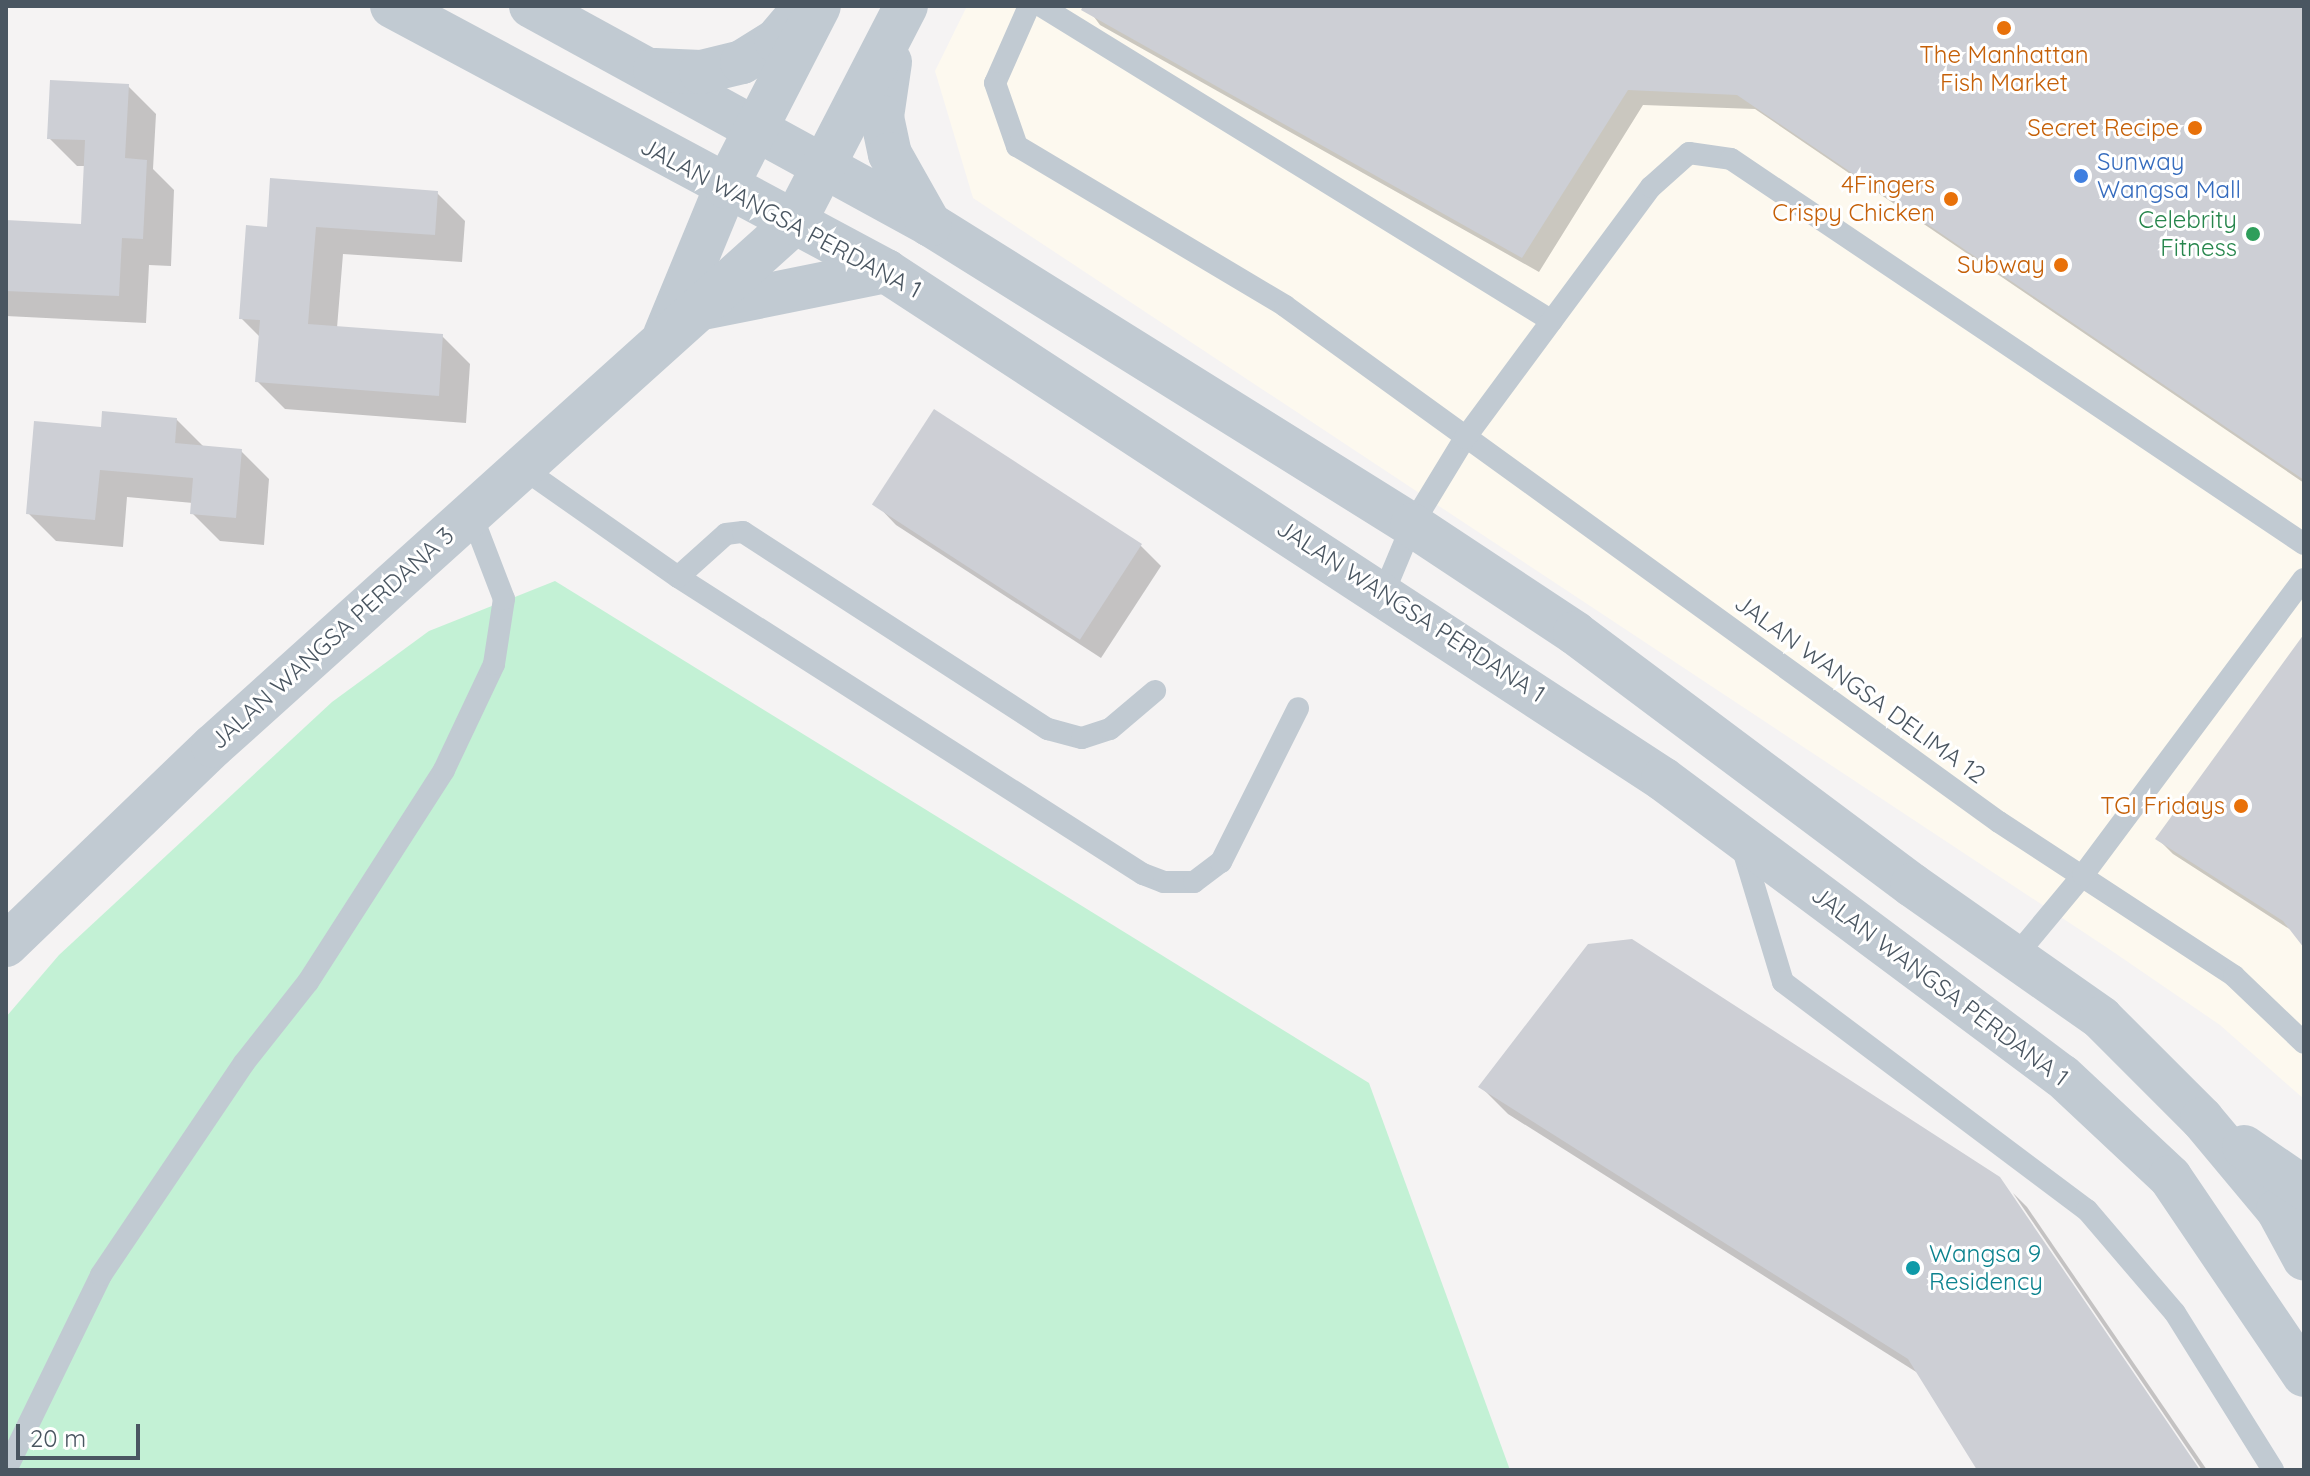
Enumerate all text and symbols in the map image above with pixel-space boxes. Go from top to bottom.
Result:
marker: The Manhattan Fish Market [1995,19,2013,37]
place label: The Manhattan Fish Market [1919,41,2089,97]
place label: Secret Recipe [2027,114,2179,142]
marker: Secret Recipe [2186,119,2204,137]
street label: JALAN WANGSA PERDANA 1 [636,132,926,304]
place label: Sunway Wangsa Mall [2097,148,2241,204]
marker: Sunway Wangsa Mall [2072,167,2090,185]
place label: 4Fingers Crispy Chicken [1772,171,1935,227]
marker: 4Fingers Crispy Chicken [1942,190,1960,208]
place label: Celebrity Fitness [2138,206,2237,262]
marker: Celebrity Fitness [2244,225,2262,243]
place label: Subway [1957,251,2045,279]
marker: Subway [2052,256,2070,274]
street label: JALAN WANGSA PERDANA 1 [1271,513,1551,709]
street label: JALAN WANGSA PERDANA 3 [204,521,460,755]
street label: JALAN WANGSA DELIMA 12 [1729,588,1991,790]
place label: TGI Fridays [2100,792,2225,820]
marker: TGI Fridays [2232,797,2250,815]
street label: JALAN WANGSA PERDANA 1 [1806,880,2074,1092]
place label: Wangsa 9 Residency [1929,1240,2043,1296]
marker: Wangsa 9 Residency [1904,1259,1922,1277]
scale bar [20,1408,144,1458]
text: 20 m [30,1423,86,1453]

